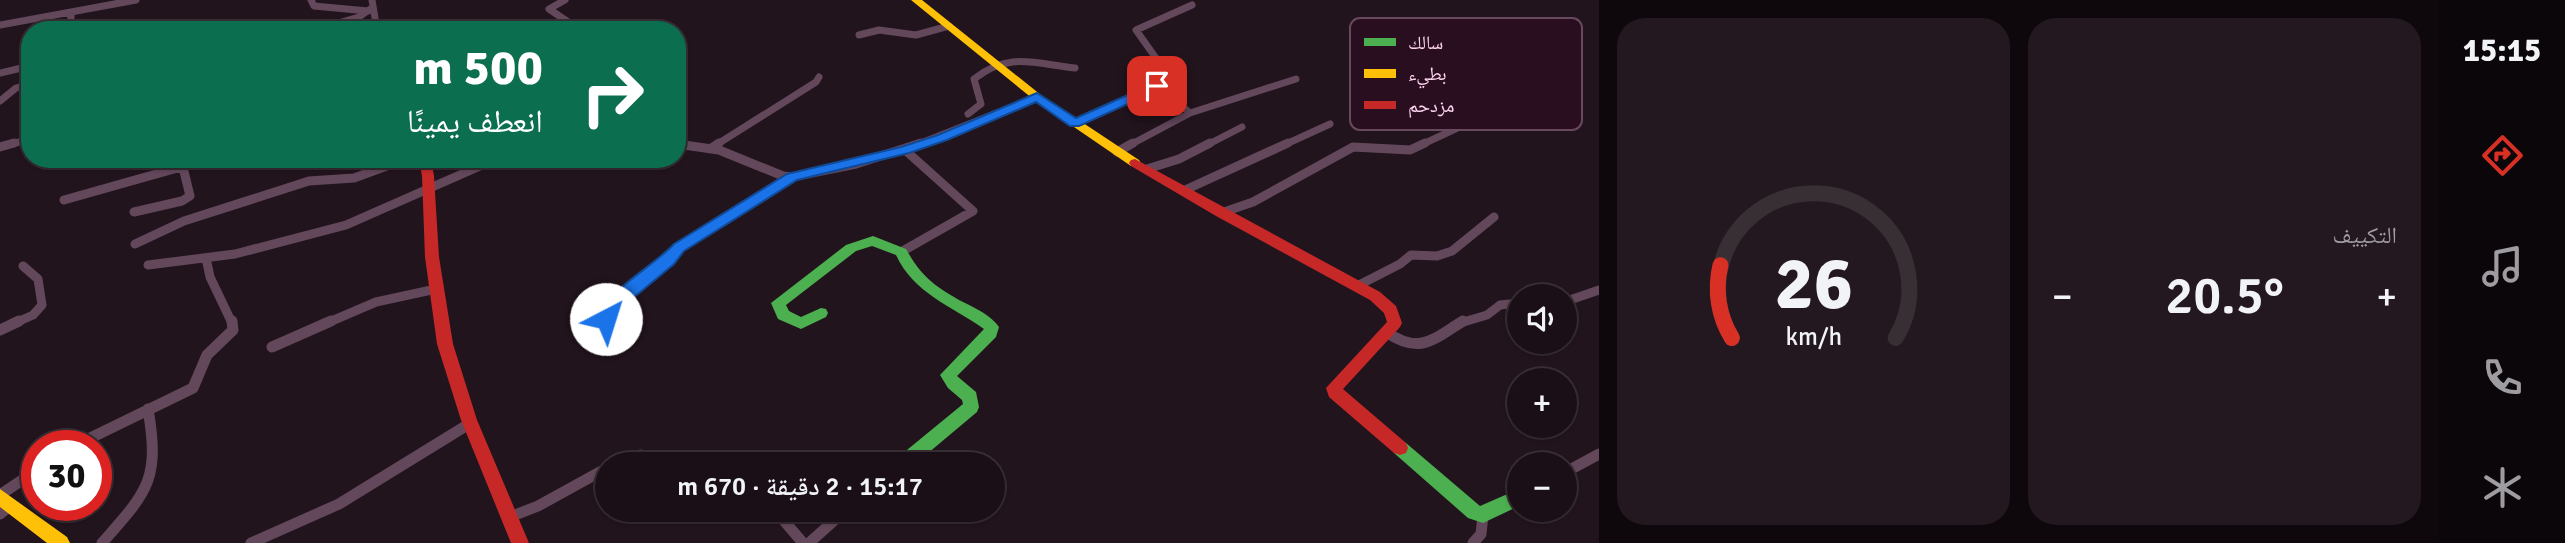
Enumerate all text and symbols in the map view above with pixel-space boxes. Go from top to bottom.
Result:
legend [1350,18,1582,130]
text: سالك [1408,31,1443,55]
text: 15:15 [2463,31,2541,70]
text: 500 m [413,38,543,98]
icon: right [567,49,658,140]
pin [1127,56,1187,116]
text: بطيء [1408,62,1447,89]
icon: arrive [1138,67,1176,105]
text: مزدحم [1408,94,1454,118]
text: انعطف يمينًا [407,102,543,141]
icon: directions [2478,131,2527,180]
text: التكييف [2332,221,2397,250]
text: 26 [1774,240,1853,329]
icon: music [2478,242,2527,291]
text: 20.5° [2165,264,2284,328]
text: − [2052,273,2073,320]
text: + [2376,273,2397,320]
position arrow [569,282,643,356]
map controls [1507,284,1577,522]
button: sound [1507,284,1577,354]
text: km/h [1785,320,1842,351]
icon: phone [2478,353,2527,402]
button: + [1507,368,1577,438]
speed limit sign: 30 [21,430,112,521]
button: − [1507,452,1577,522]
icon: climate [2478,463,2527,512]
text: 15:17 · 2 دقيقة · 670 m [677,471,923,503]

